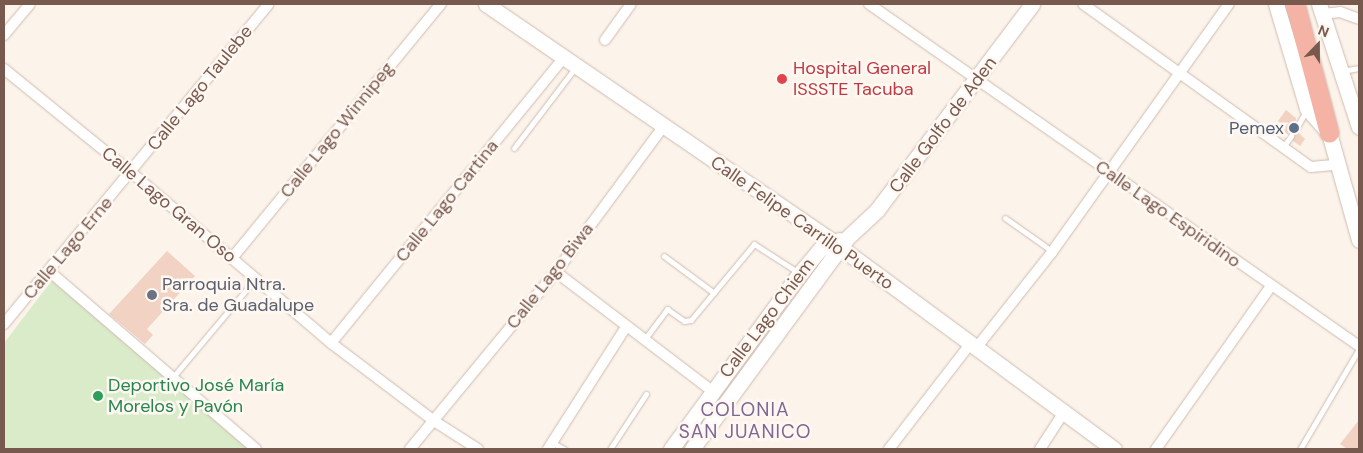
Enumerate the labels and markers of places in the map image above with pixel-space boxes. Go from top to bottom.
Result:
place label: Hospital General ISSSTE Tacuba [793,58,931,100]
marker: Hospital General ISSSTE Tacuba [775,72,789,86]
place label: Pemex [1229,117,1284,139]
marker: Pemex [1288,122,1300,134]
place label: Parroquia Ntra. Sra. de Guadalupe [162,274,314,316]
marker: Parroquia Ntra. Sra. de Guadalupe [146,289,158,301]
place label: Deportivo José María Morelos y Pavón [108,375,284,418]
marker: Deportivo José María Morelos y Pavón [92,390,104,402]

